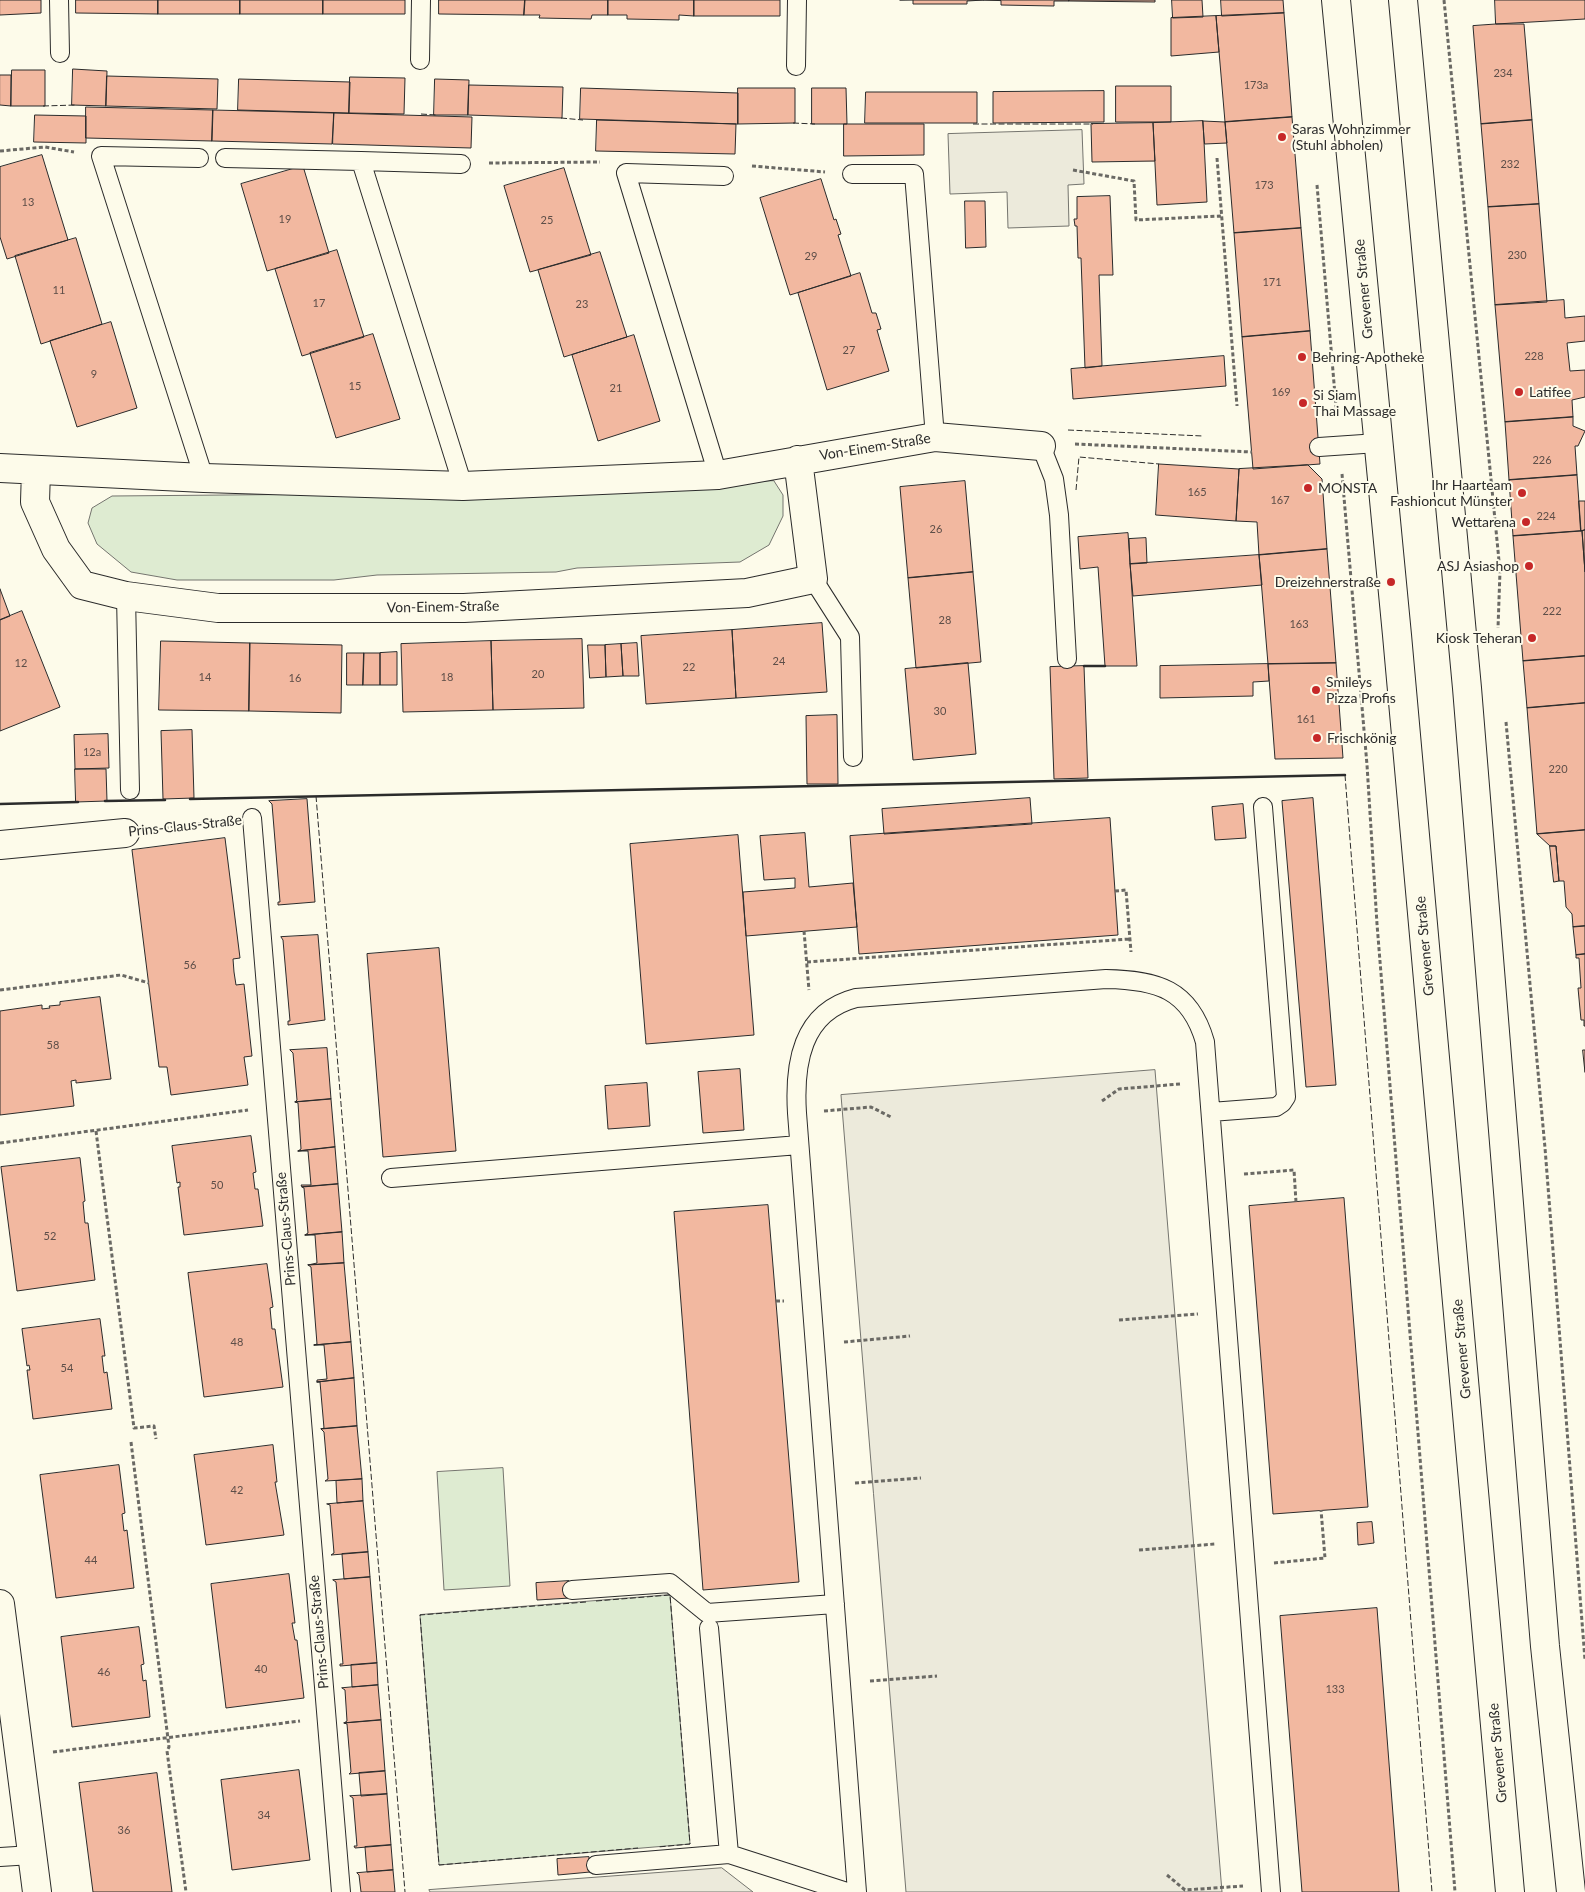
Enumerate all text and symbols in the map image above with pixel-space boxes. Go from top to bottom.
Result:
house number: 234 [1493,66,1513,80]
house number: 173a [1244,78,1268,92]
place label: Saras Wohnzimmer (Stuhl abholen) [1292,121,1411,154]
marker: Saras Wohnzimmer (Stuhl abholen) [1276,131,1288,143]
house number: 232 [1500,157,1520,171]
house number: 173 [1254,178,1274,192]
house number: 13 [22,195,34,209]
house number: 19 [279,212,291,226]
house number: 25 [541,213,553,227]
street label: Grevener Straße [1351,238,1377,340]
house number: 230 [1507,248,1527,262]
house number: 29 [805,249,817,263]
house number: 171 [1262,275,1282,289]
house number: 11 [53,283,65,297]
house number: 17 [313,296,325,310]
house number: 23 [576,297,588,311]
house number: 27 [843,343,855,357]
place label: Behring-Apotheke [1312,349,1424,365]
house number: 228 [1524,349,1544,363]
marker: Behring-Apotheke [1296,351,1308,363]
house number: 9 [91,367,97,381]
house number: 15 [349,379,361,393]
house number: 21 [610,381,622,395]
place label: Latifee [1529,384,1571,400]
house number: 169 [1271,385,1291,399]
marker: Latifee [1513,386,1525,398]
place label: Si Siam Thai Massage [1313,387,1396,420]
marker: Si Siam Thai Massage [1297,397,1309,409]
street label: Von-Einem-Straße [818,430,932,464]
house number: 226 [1532,453,1552,467]
place label: Ihr Haarteam Fashioncut Münster [1390,477,1512,510]
place label: MONSTA [1318,480,1377,496]
marker: MONSTA [1302,482,1314,494]
house number: 165 [1187,485,1207,499]
marker: Ihr Haarteam Fashioncut Münster [1516,487,1528,499]
house number: 167 [1270,493,1290,507]
house number: 224 [1536,509,1556,523]
place label: Wettarena [1451,514,1516,530]
marker: Wettarena [1520,516,1532,528]
house number: 26 [930,522,942,536]
place label: ASJ Asiashop [1437,558,1519,574]
marker: ASJ Asiashop [1523,560,1535,572]
place label: Dreizehnerstraße [1275,574,1381,590]
marker: Dreizehnerstraße [1385,576,1397,588]
street label: Von-Einem-Straße [387,598,499,616]
house number: 222 [1542,604,1562,618]
house number: 28 [939,613,951,627]
house number: 163 [1289,617,1309,631]
place label: Kiosk Teheran [1436,630,1522,646]
marker: Kiosk Teheran [1526,632,1538,644]
house number: 24 [773,654,785,668]
house number: 12 [15,656,27,670]
house number: 22 [683,660,695,674]
house number: 20 [532,667,544,681]
house number: 14 [199,670,211,684]
house number: 18 [441,670,453,684]
house number: 16 [289,671,301,685]
place label: Smileys Pizza Profis [1326,674,1396,706]
marker: Smileys Pizza Profis [1310,684,1322,696]
house number: 30 [934,704,946,718]
house number: 161 [1296,712,1316,726]
place label: Frischkönig [1327,730,1396,746]
marker: Frischkönig [1311,732,1323,744]
house number: 12a [83,745,101,759]
house number: 220 [1548,762,1568,776]
street label: Prins-Claus-Straße [127,812,243,840]
street label: Grevener Straße [1412,895,1438,997]
house number: 56 [184,958,196,972]
house number: 58 [47,1038,59,1052]
street label: Prins-Claus-Straße [273,1171,299,1287]
house number: 50 [211,1178,223,1192]
house number: 52 [44,1229,56,1243]
street label: Grevener Straße [1449,1298,1475,1400]
house number: 48 [231,1335,243,1349]
house number: 54 [61,1361,73,1375]
house number: 42 [231,1483,243,1497]
house number: 44 [85,1553,97,1567]
street label: Prins-Claus-Straße [306,1574,332,1690]
house number: 40 [255,1662,267,1676]
house number: 46 [98,1665,110,1679]
house number: 133 [1325,1682,1345,1696]
street label: Grevener Straße [1485,1702,1511,1804]
house number: 34 [258,1808,270,1822]
house number: 36 [118,1823,130,1837]

